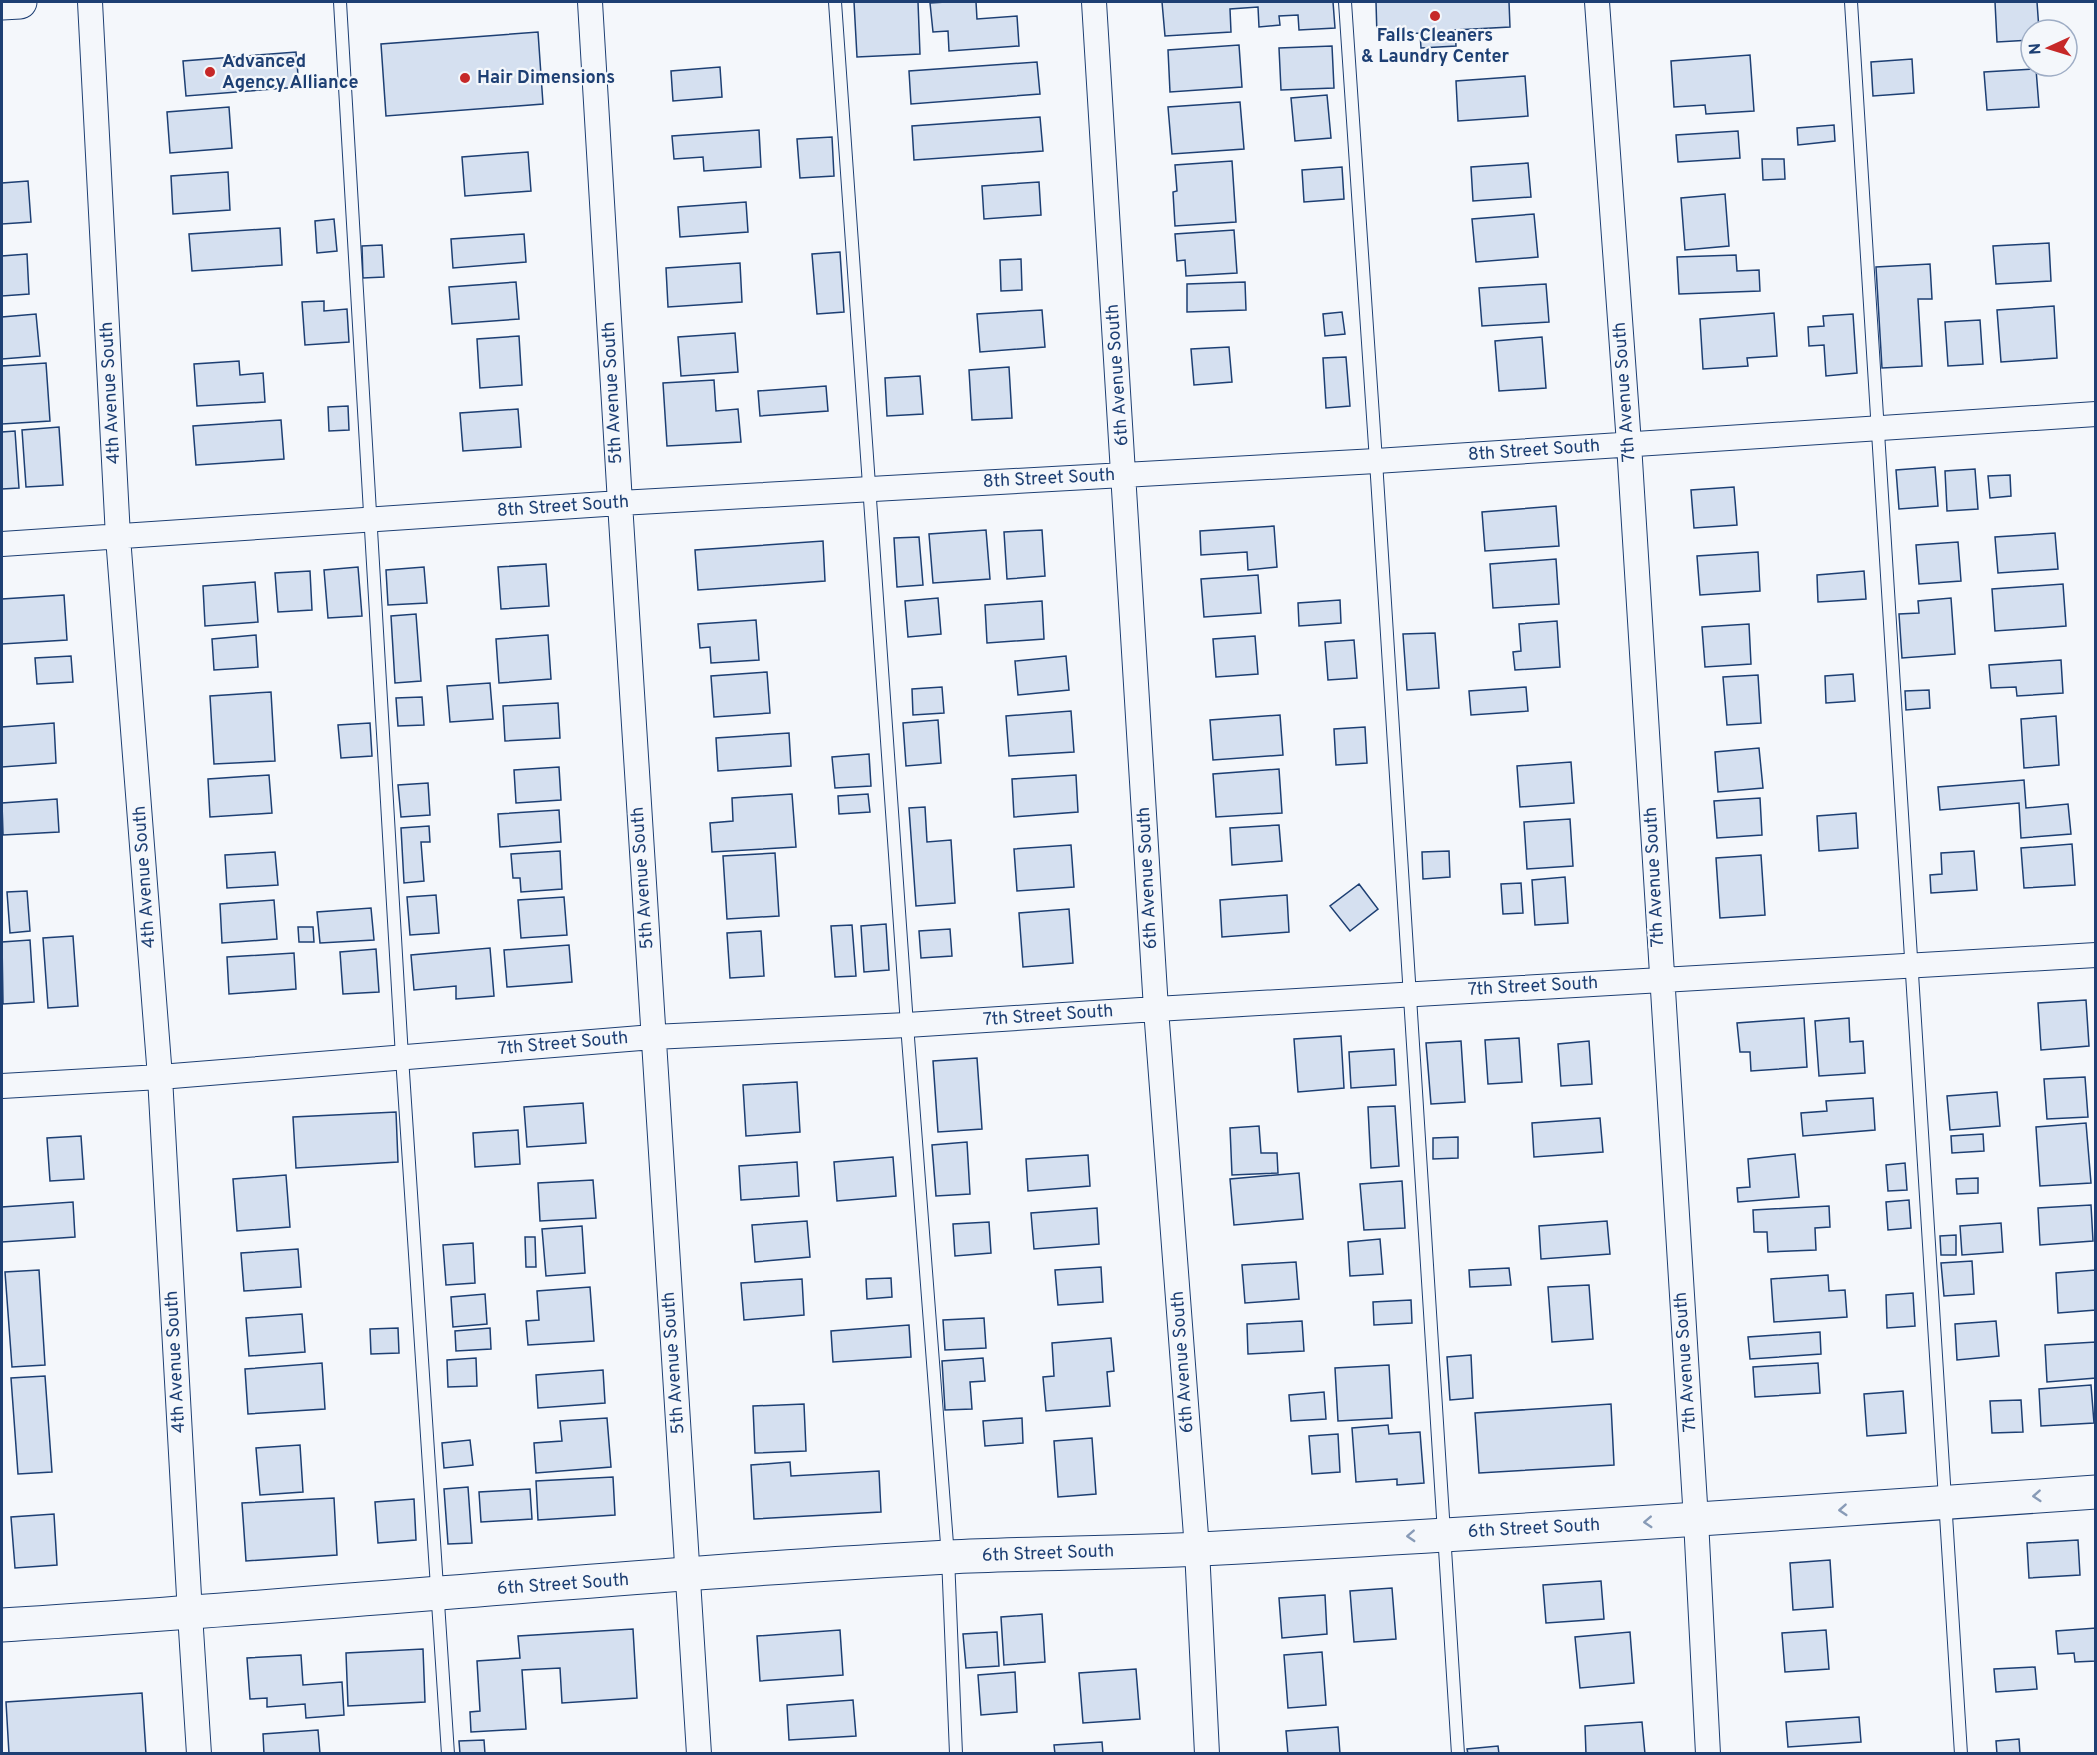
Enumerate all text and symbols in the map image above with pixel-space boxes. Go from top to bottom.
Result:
marker: Falls Cleaners & Laundry Center [1428,9,1442,23]
north arrow [2019,18,2079,78]
place label: Falls Cleaners & Laundry Center [1361,25,1510,69]
text: N [2026,42,2046,55]
place label: Advanced Agency Alliance [222,51,358,95]
marker: Advanced Agency Alliance [203,65,217,79]
place label: Hair Dimensions [477,67,615,90]
marker: Hair Dimensions [458,71,472,85]
street label: 6th Avenue South [1102,303,1134,447]
street label: 4th Avenue South [96,321,126,465]
street label: 5th Avenue South [598,321,628,465]
street label: 7th Avenue South [1609,321,1641,463]
street label: 8th Street South [1467,435,1601,467]
street label: 8th Street South [982,464,1116,494]
street label: 8th Street South [496,491,630,523]
street label: 4th Avenue South [129,805,161,949]
street label: 5th Avenue South [627,806,659,950]
street label: 6th Avenue South [1133,806,1163,950]
street label: 7th Avenue South [1640,806,1670,948]
street label: 7th Street South [1467,972,1599,1002]
street label: 7th Street South [982,1000,1114,1032]
street label: 7th Street South [497,1027,629,1061]
street label: 4th Avenue South [161,1290,191,1434]
street label: 6th Avenue South [1167,1290,1199,1434]
street label: 5th Avenue South [658,1291,690,1435]
street label: 7th Avenue South [1670,1291,1702,1433]
one-way arrow [2033,1489,2042,1502]
one-way arrow [1838,1503,1847,1516]
street label: 6th Street South [1467,1514,1601,1544]
one-way arrow [1644,1516,1653,1529]
one-way arrow [1407,1529,1416,1542]
street label: 6th Street South [981,1540,1115,1568]
street label: 6th Street South [496,1569,630,1601]

